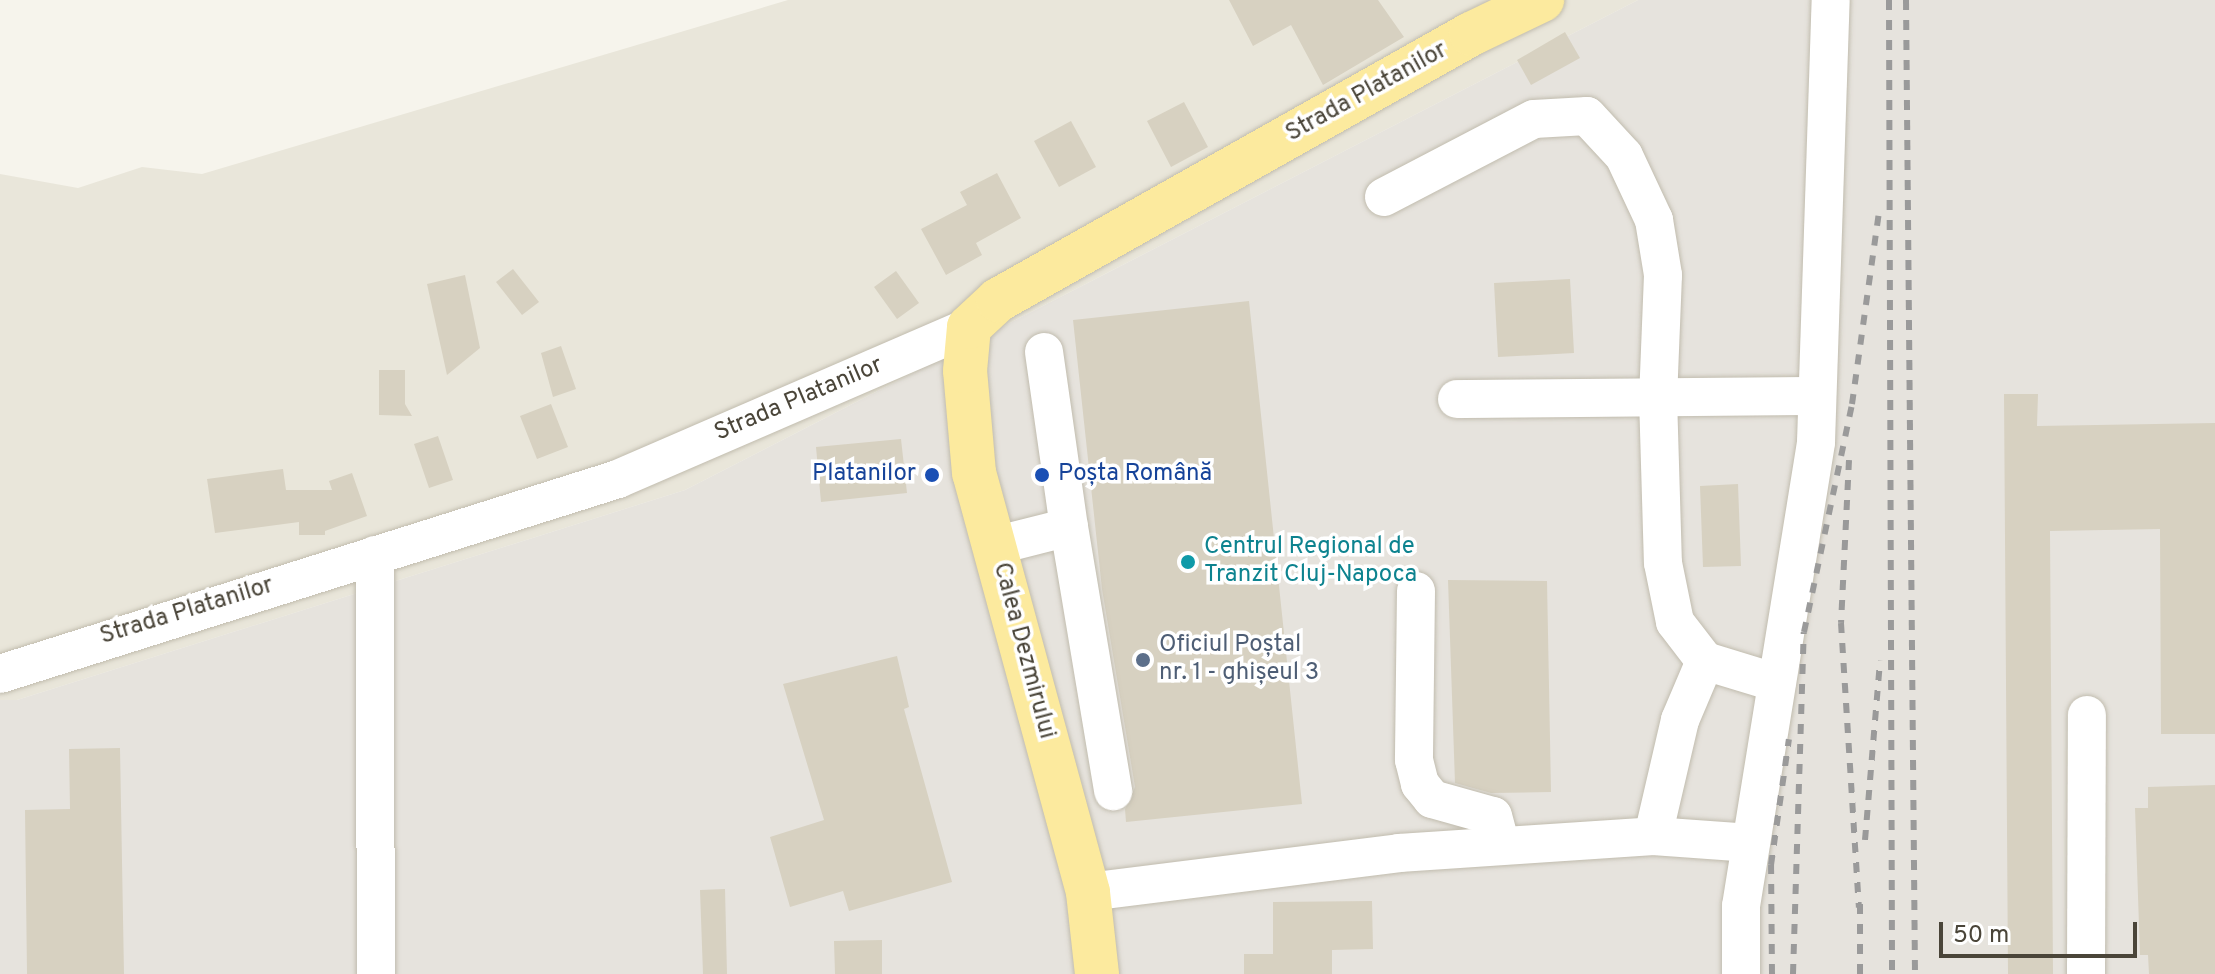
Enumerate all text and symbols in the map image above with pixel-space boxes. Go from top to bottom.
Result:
street label: Strada Platanilor [1281,37,1453,149]
street label: Strada Platanilor [711,352,887,448]
place label: Platanilor [812,461,916,489]
place label: Poșta Română [1058,461,1212,489]
marker: Platanilor [923,466,941,484]
marker: Poșta Română [1033,466,1051,484]
place label: Centrul Regional de Tranzit Cluj-Napoca [1204,534,1417,590]
marker: Centrul Regional de Tranzit Cluj-Napoca [1179,553,1197,571]
street label: Calea Dezmirului [986,560,1060,742]
street label: Strada Platanilor [97,572,277,652]
place label: Oficiul Poștal nr. 1 - ghișeul 3 [1159,632,1319,688]
marker: Oficiul Poștal nr. 1 - ghișeul 3 [1134,651,1152,669]
scale bar [1943,906,2141,956]
text: 50 m [1953,921,2009,951]

